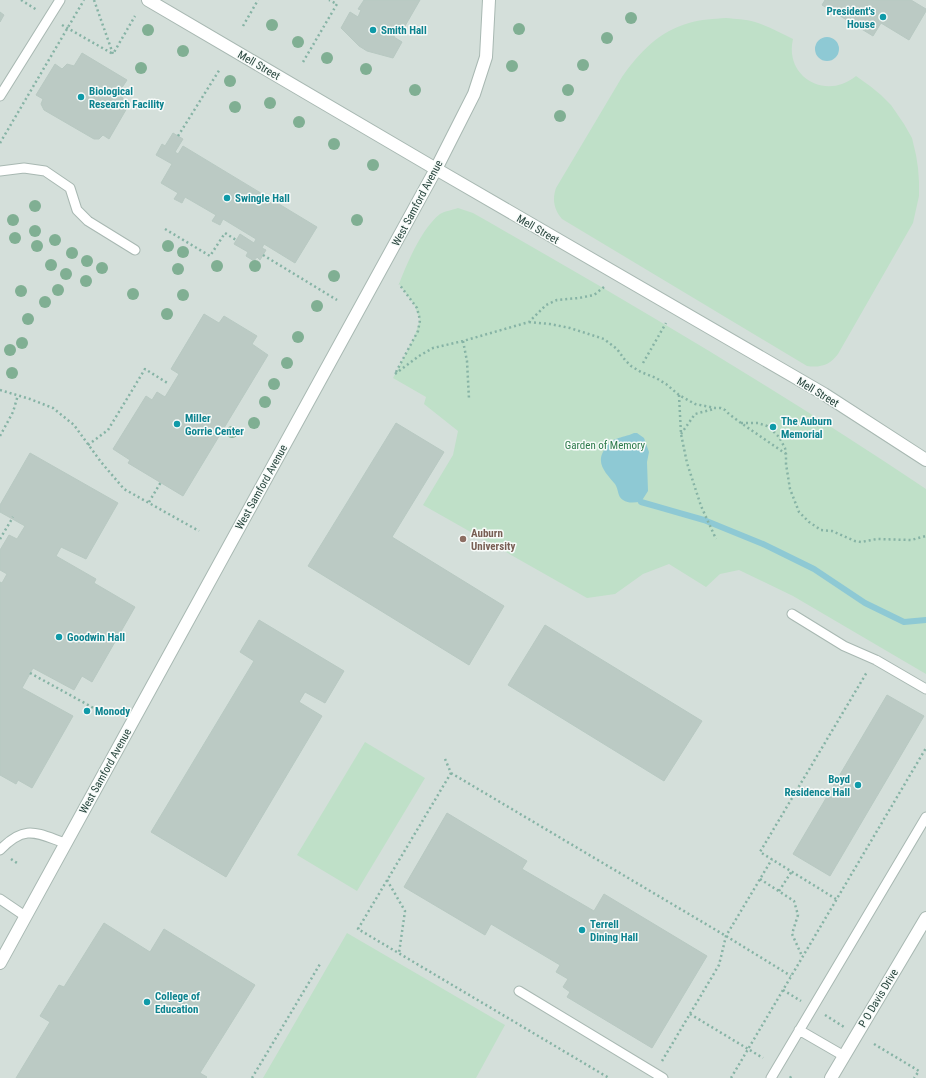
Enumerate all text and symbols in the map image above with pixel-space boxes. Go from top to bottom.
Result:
place label: President's House [826,5,875,31]
marker: President's House [878,12,888,22]
place label: Smith Hall [381,24,427,37]
marker: Smith Hall [368,25,378,35]
street label: Mell Street [235,48,282,83]
place label: Biological Research Facility [89,85,164,111]
marker: Biological Research Facility [76,92,86,102]
street label: West Samford Avenue [389,158,446,248]
place label: Swingle Hall [235,192,290,205]
marker: Swingle Hall [222,193,232,203]
street label: Mell Street [514,212,561,247]
street label: Mell Street [794,375,841,410]
place label: Miller Gorrie Center [185,412,244,438]
place label: The Auburn Memorial [781,415,832,441]
marker: Miller Gorrie Center [172,419,182,429]
marker: The Auburn Memorial [768,422,778,432]
park label: Garden of Memory [565,439,646,452]
street label: West Samford Avenue [233,442,290,532]
place label: Auburn University [471,527,515,553]
marker: Auburn University [458,534,468,544]
place label: Goodwin Hall [67,631,125,644]
marker: Goodwin Hall [54,632,64,642]
place label: Monody [95,705,130,718]
marker: Monody [82,706,92,716]
street label: West Samford Avenue [77,726,134,816]
place label: Boyd Residence Hall [784,773,850,799]
marker: Boyd Residence Hall [853,780,863,790]
place label: Terrell Dining Hall [590,918,638,944]
marker: Terrell Dining Hall [577,925,587,935]
street label: P O Davis Drive [856,967,901,1030]
place label: College of Education [155,990,200,1016]
marker: College of Education [142,997,152,1007]

